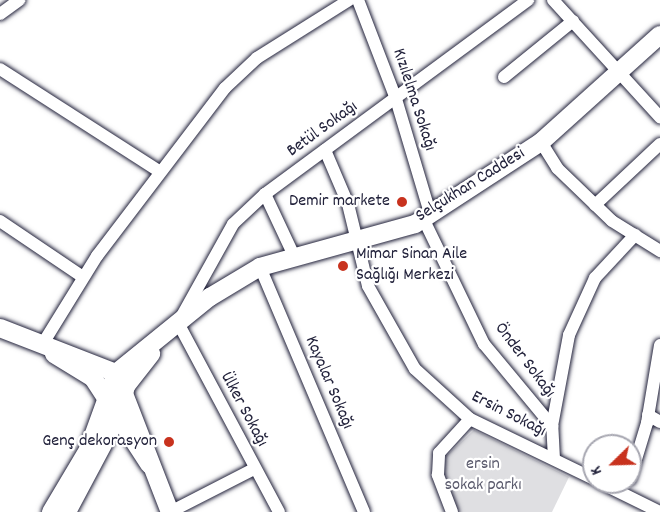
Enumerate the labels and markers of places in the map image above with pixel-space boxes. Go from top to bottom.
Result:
place label: Demir markete [289,191,390,213]
marker: Demir markete [395,195,409,209]
place label: Mimar Sinan Aile Sağlığı Merkezi [356,245,467,288]
marker: Mimar Sinan Aile Sağlığı Merkezi [334,257,352,275]
place label: Genç dekorasyon [42,431,157,453]
marker: Genç dekorasyon [162,435,176,449]

